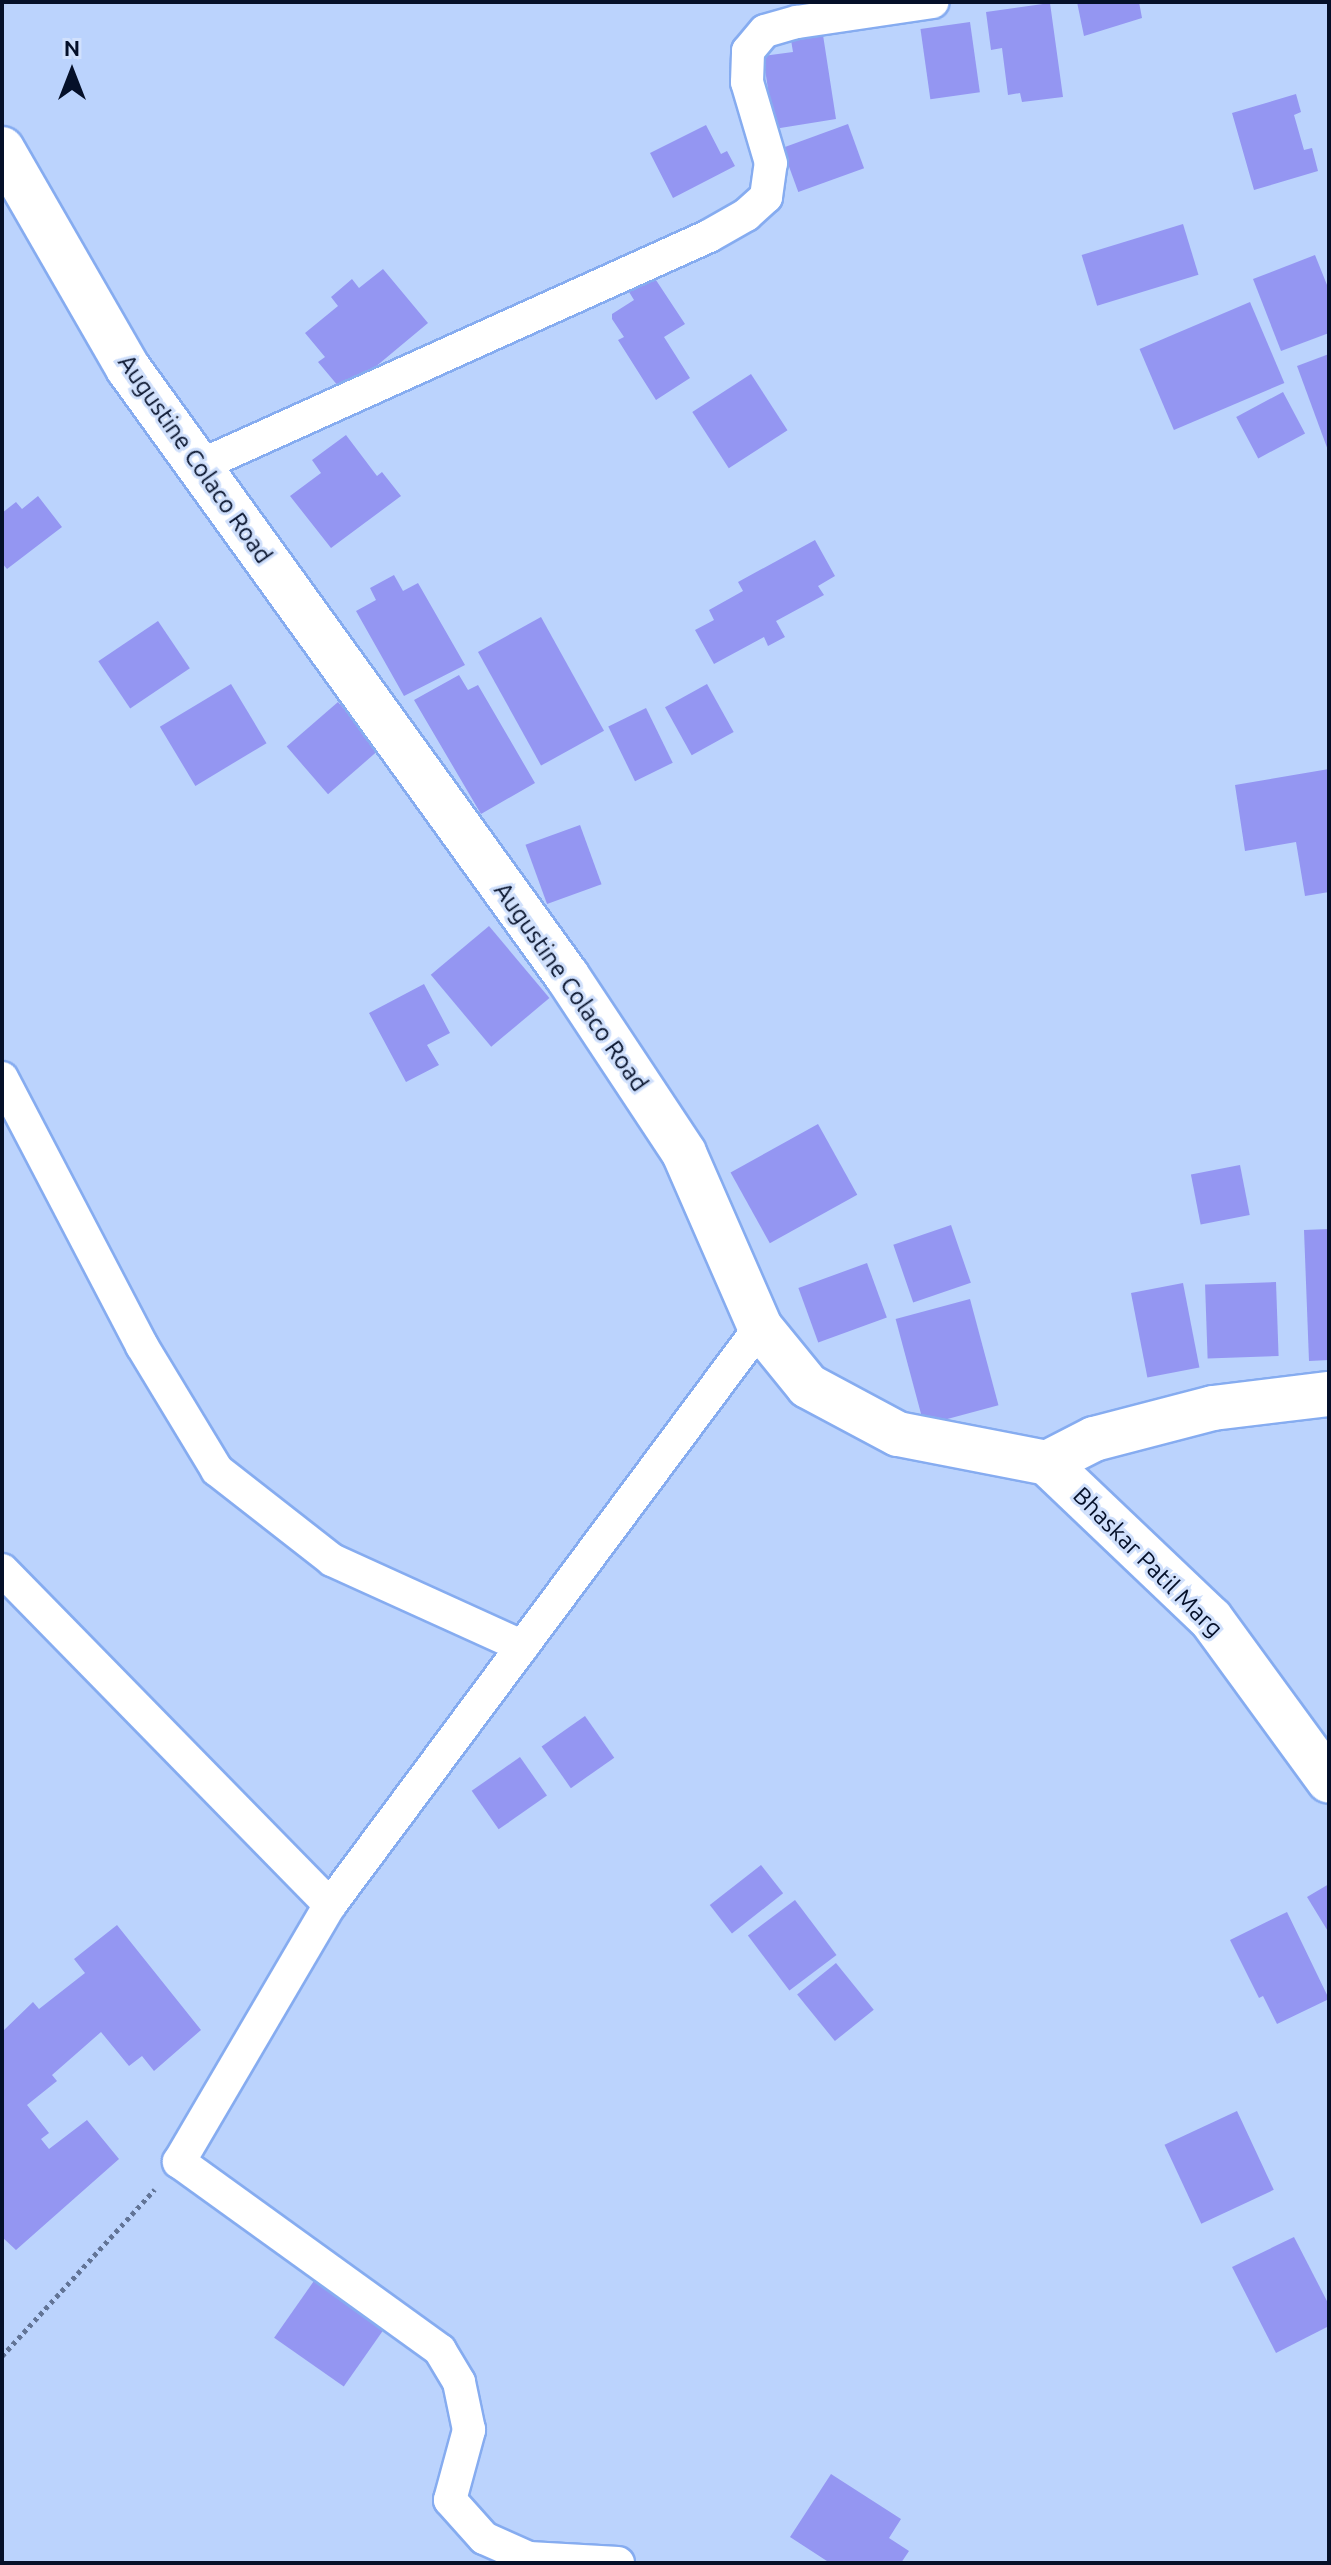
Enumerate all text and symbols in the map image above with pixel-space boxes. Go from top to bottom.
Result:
north arrow [32,32,112,112]
text: N [64,35,80,60]
street label: Augustine Colaco Road [112,349,278,569]
street label: Augustine Colaco Road [488,877,654,1097]
street label: Bhaskar Patil Marg [1067,1481,1229,1643]

